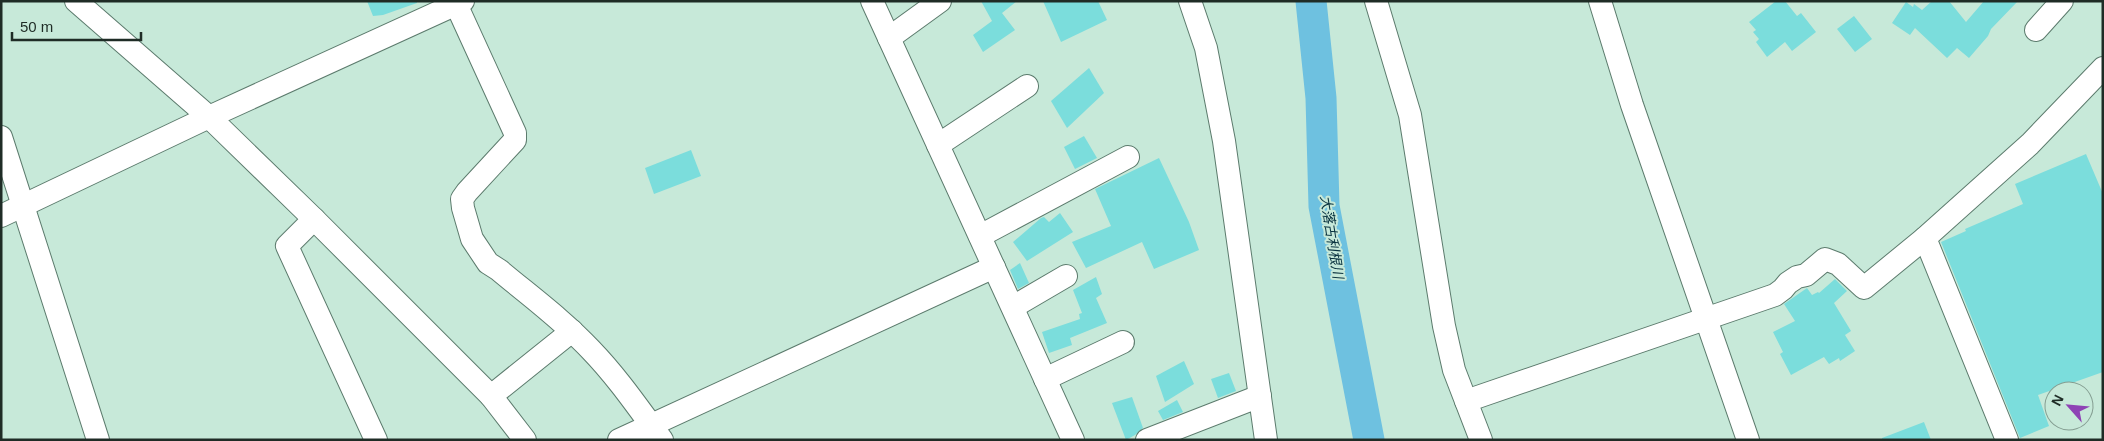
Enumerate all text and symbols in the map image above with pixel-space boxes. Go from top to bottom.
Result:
scale bar [12,10,141,42]
text: 50 m [20,18,53,35]
water label: 大落古利根川 [1318,194,1347,282]
north arrow [2044,381,2094,431]
text: N [2048,392,2067,408]

